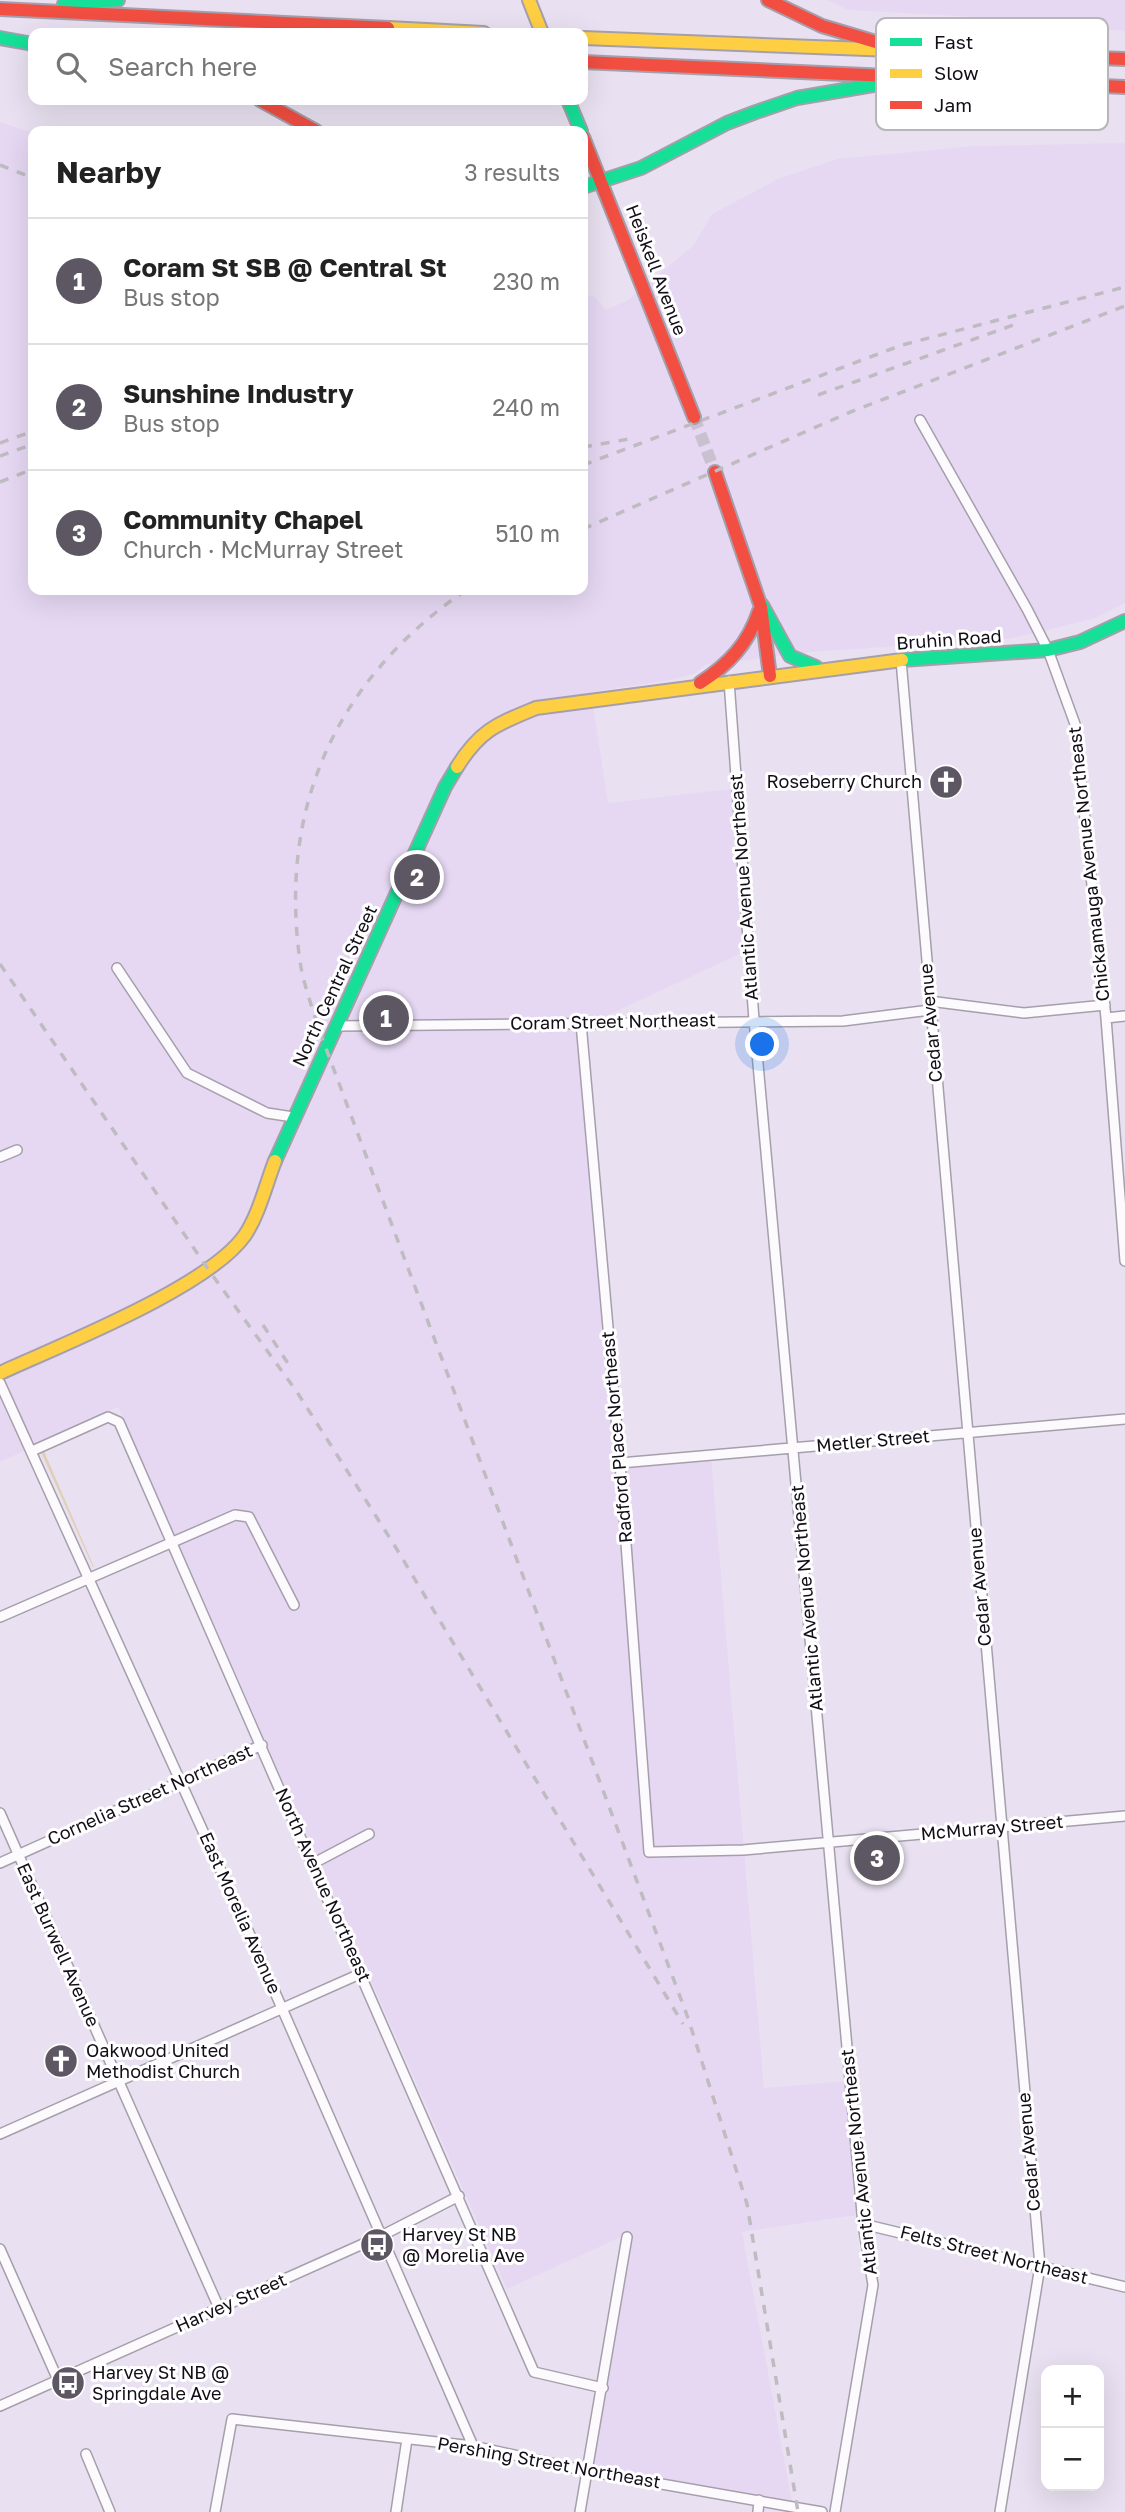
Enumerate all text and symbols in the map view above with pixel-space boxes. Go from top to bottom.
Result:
legend [876,18,1108,130]
search box [28,28,588,105]
text: Fast [934,30,973,53]
icon: search [52,48,90,86]
text: Search here [108,51,257,82]
text: Slow [934,61,979,84]
text: Jam [934,93,972,116]
text: Nearby [56,154,161,190]
text: 3 results [464,158,560,186]
street label: Heiskell Avenue [622,201,692,338]
text: Coram St SB @ Central St [123,252,447,283]
text: 1 [73,267,85,295]
text: 230 m [493,267,560,295]
text: Bus stop [123,283,220,311]
text: Sunshine Industry [123,378,354,409]
text: 2 [72,393,86,421]
text: 240 m [492,393,560,421]
text: Bus stop [123,409,220,437]
text: Community Chapel [123,504,363,535]
text: 3 [72,519,86,547]
text: 510 m [495,519,560,547]
text: Church · McMurray Street [123,535,404,563]
street label: Bruhin Road [896,624,1002,654]
street label: Chickamauga Avenue Northeast [1063,726,1113,1003]
church icon: Roseberry Church [927,763,965,801]
place label: Roseberry Church [767,770,922,792]
street label: Atlantic Avenue Northeast [724,773,762,1001]
pin: 2 [394,851,440,903]
street label: North Central Street [287,901,381,1070]
street label: Cedar Avenue [914,963,946,1083]
pin: 1 [363,992,409,1044]
street label: Coram Street Northeast [510,1008,716,1034]
your location [745,1027,779,1061]
street label: Radford Place Northeast [596,1330,636,1544]
street label: Metler Street [815,1424,931,1456]
street label: Atlantic Avenue Northeast [785,1484,827,1712]
street label: Cedar Avenue [963,1527,995,1647]
street label: Cornelia Street Northeast [44,1739,256,1849]
street label: North Avenue Northeast [271,1784,377,1985]
street label: McMurray Street [920,1810,1064,1844]
street label: East Morelia Avenue [195,1828,286,1997]
pin: 3 [854,1832,900,1884]
street label: East Burwell Avenue [13,1859,105,2030]
place label: Oakwood United Methodist Church [86,2039,240,2082]
church icon: Oakwood United Methodist Church [42,2042,80,2080]
street label: Atlantic Avenue Northeast [835,2048,881,2276]
street label: Cedar Avenue [1012,2092,1044,2212]
street label: Felts Street Northeast [898,2220,1090,2288]
place label: Harvey St NB @ Morelia Ave [402,2223,525,2266]
bus stop icon: Harvey St NB @ Morelia Ave [358,2226,396,2264]
street label: Harvey Street [172,2268,289,2336]
place label: Harvey St NB @ Springdale Ave [92,2361,229,2404]
bus stop icon: Harvey St NB @ Springdale Ave [49,2364,87,2402]
map controls [1041,2365,1104,2491]
button: + [1041,2365,1104,2428]
button: − [1041,2428,1104,2491]
street label: Pershing Street Northeast [436,2432,663,2493]

